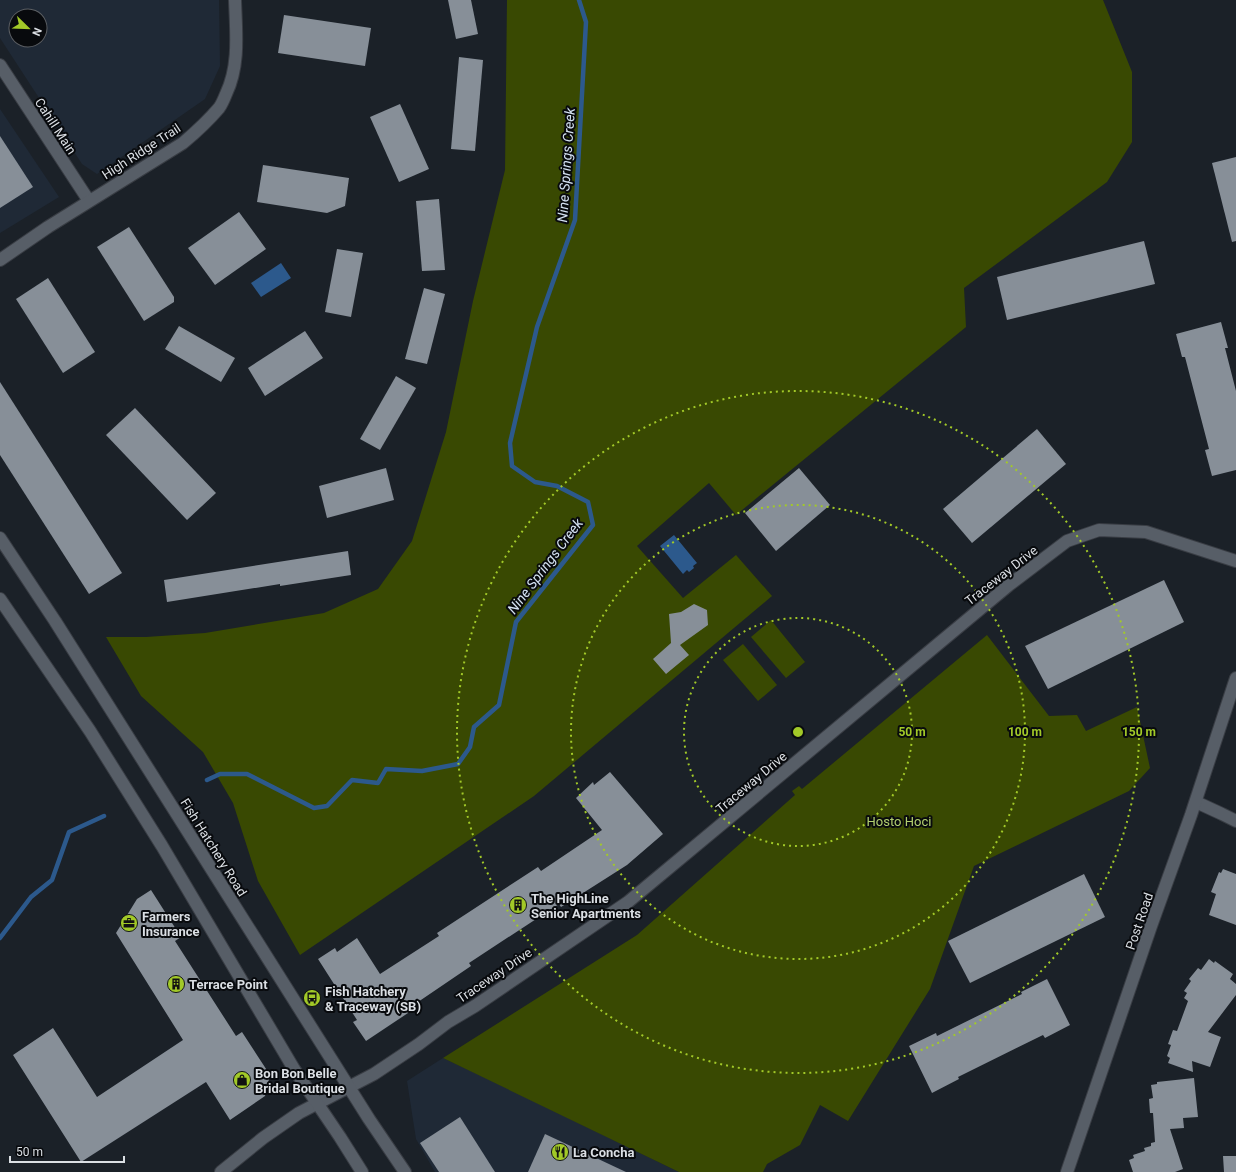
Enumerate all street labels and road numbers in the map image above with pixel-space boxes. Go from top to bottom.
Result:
street label: Cahill Main [32,95,79,157]
street label: High Ridge Trail [99,120,183,182]
street label: Traceway Drive [962,542,1040,608]
street label: Traceway Drive [713,748,790,816]
street label: Fish Hatchery Road [177,796,250,899]
street label: Post Road [1123,891,1156,952]
street label: Traceway Drive [454,945,535,1006]

